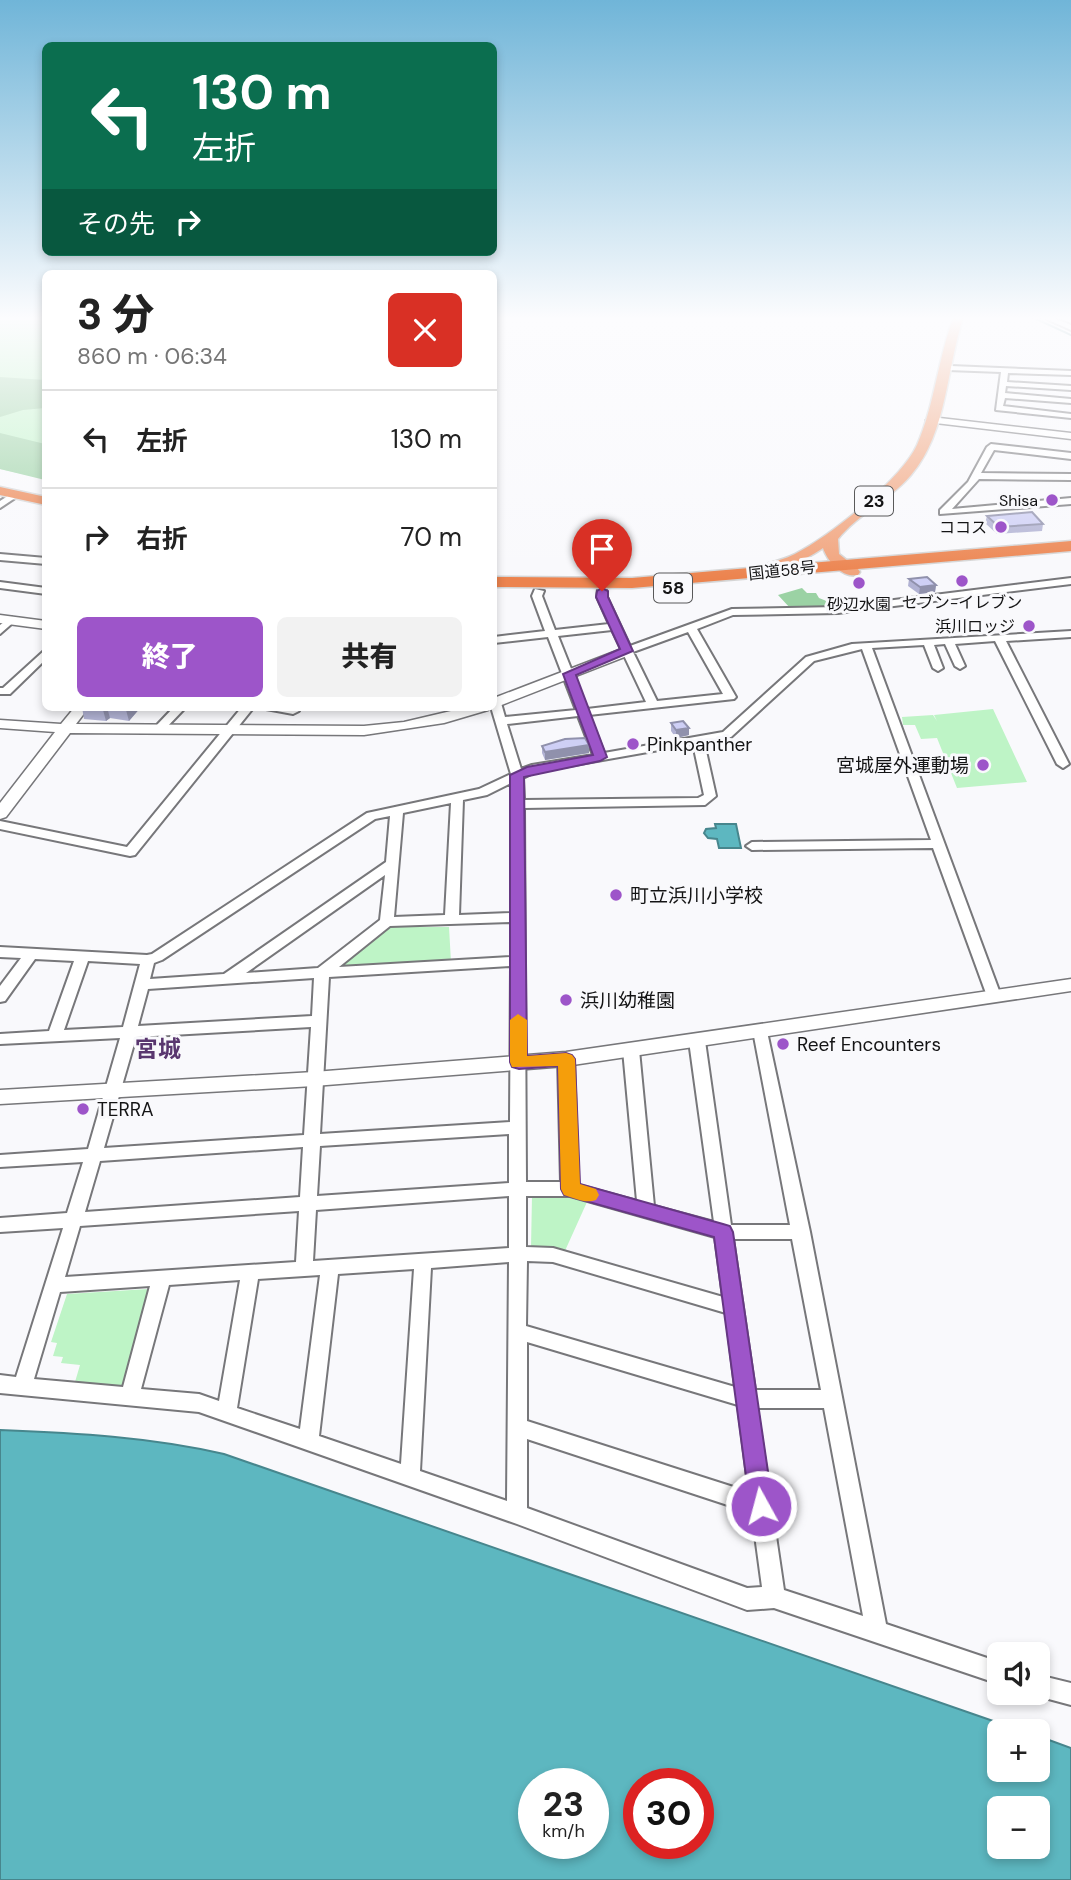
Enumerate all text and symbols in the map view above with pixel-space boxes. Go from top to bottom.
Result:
text: 130 m [192,60,332,124]
icon: left [77,70,168,161]
text: 左折 [192,127,256,169]
icon: right [169,203,207,241]
text: その先 [77,207,155,241]
text: 3 分 [77,287,154,342]
button: close [388,293,462,367]
text: 860 m · 06:34 [77,341,227,371]
icon: left [77,420,115,458]
text: 130 m [391,422,462,456]
text: 左折 [136,424,188,458]
road number: 23 [855,486,893,516]
place label: Shisa [999,490,1038,511]
marker: Shisa [1044,492,1060,508]
place label: ココス [939,517,987,538]
icon: right [77,518,115,556]
pin [572,519,632,591]
marker: ココス [993,519,1009,535]
text: 70 m [401,520,462,554]
text: 右折 [136,522,188,556]
icon: arrive [583,530,621,568]
street label: 国道58号 [747,557,817,584]
marker: セブン-イレブン [954,573,970,589]
road number: 58 [654,574,692,602]
marker: 砂辺水園 [851,575,867,591]
place label: セブン-イレブン [902,592,1022,613]
place label: 砂辺水園 [827,594,891,615]
place label: 浜川ロッジ [935,616,1015,637]
button: 終了 [77,617,263,697]
button: 共有 [277,617,462,697]
marker: 浜川ロッジ [1021,618,1037,634]
place label: Pinkpanther [647,732,752,757]
marker: Pinkpanther [625,736,641,752]
place label: 宮城屋外運動場 [836,753,969,778]
marker: 宮城屋外運動場 [975,757,991,773]
place label: 町立浜川小学校 [630,883,763,908]
marker: 町立浜川小学校 [608,887,624,903]
place label: 浜川幼稚園 [580,988,675,1013]
marker: 浜川幼稚園 [558,992,574,1008]
place label: Reef Encounters [797,1032,941,1057]
district label: 宮城 [135,1034,181,1064]
marker: Reef Encounters [775,1036,791,1052]
place label: TERRA [97,1097,154,1122]
marker: TERRA [75,1101,91,1117]
position arrow [724,1469,798,1543]
map controls [987,1642,1050,1859]
button: sound [987,1642,1050,1705]
button: + [987,1719,1050,1782]
speed limit sign: 30 [623,1768,714,1859]
text: 23 [543,1781,584,1827]
button: − [987,1796,1050,1859]
text: km/h [542,1819,585,1843]

